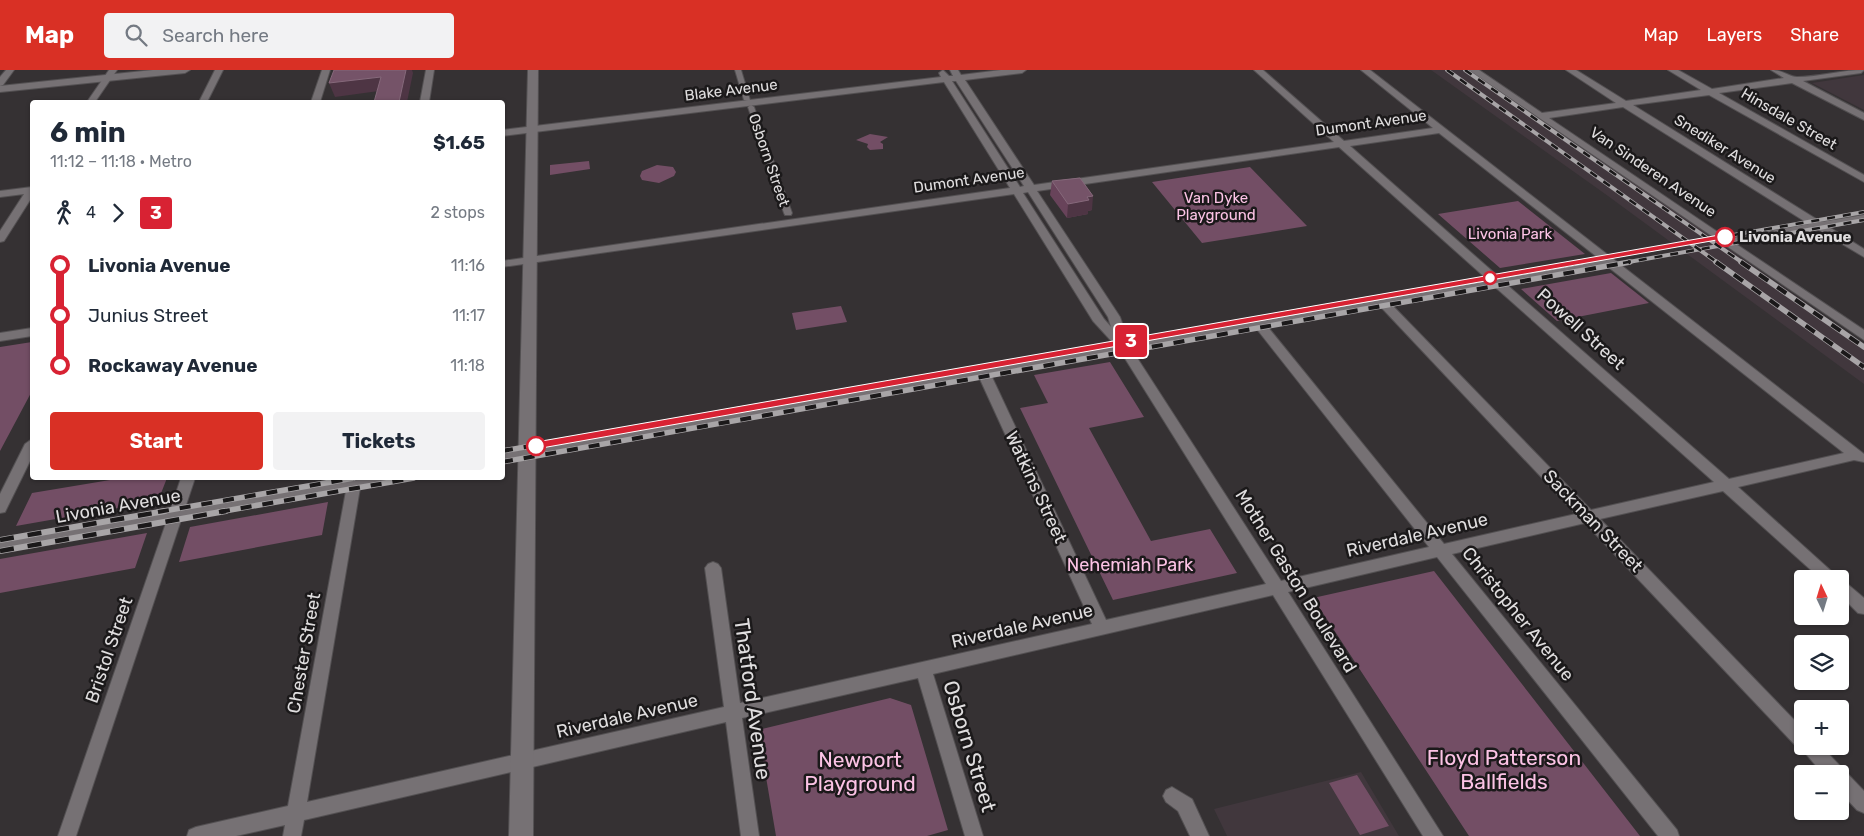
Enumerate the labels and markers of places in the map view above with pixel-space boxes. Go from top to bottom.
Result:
marker: Livonia Avenue [1715,227,1735,247]
place label: Livonia Avenue [1739,228,1852,246]
unlabelled marker [1483,271,1497,285]
unlabelled marker [526,436,546,456]

